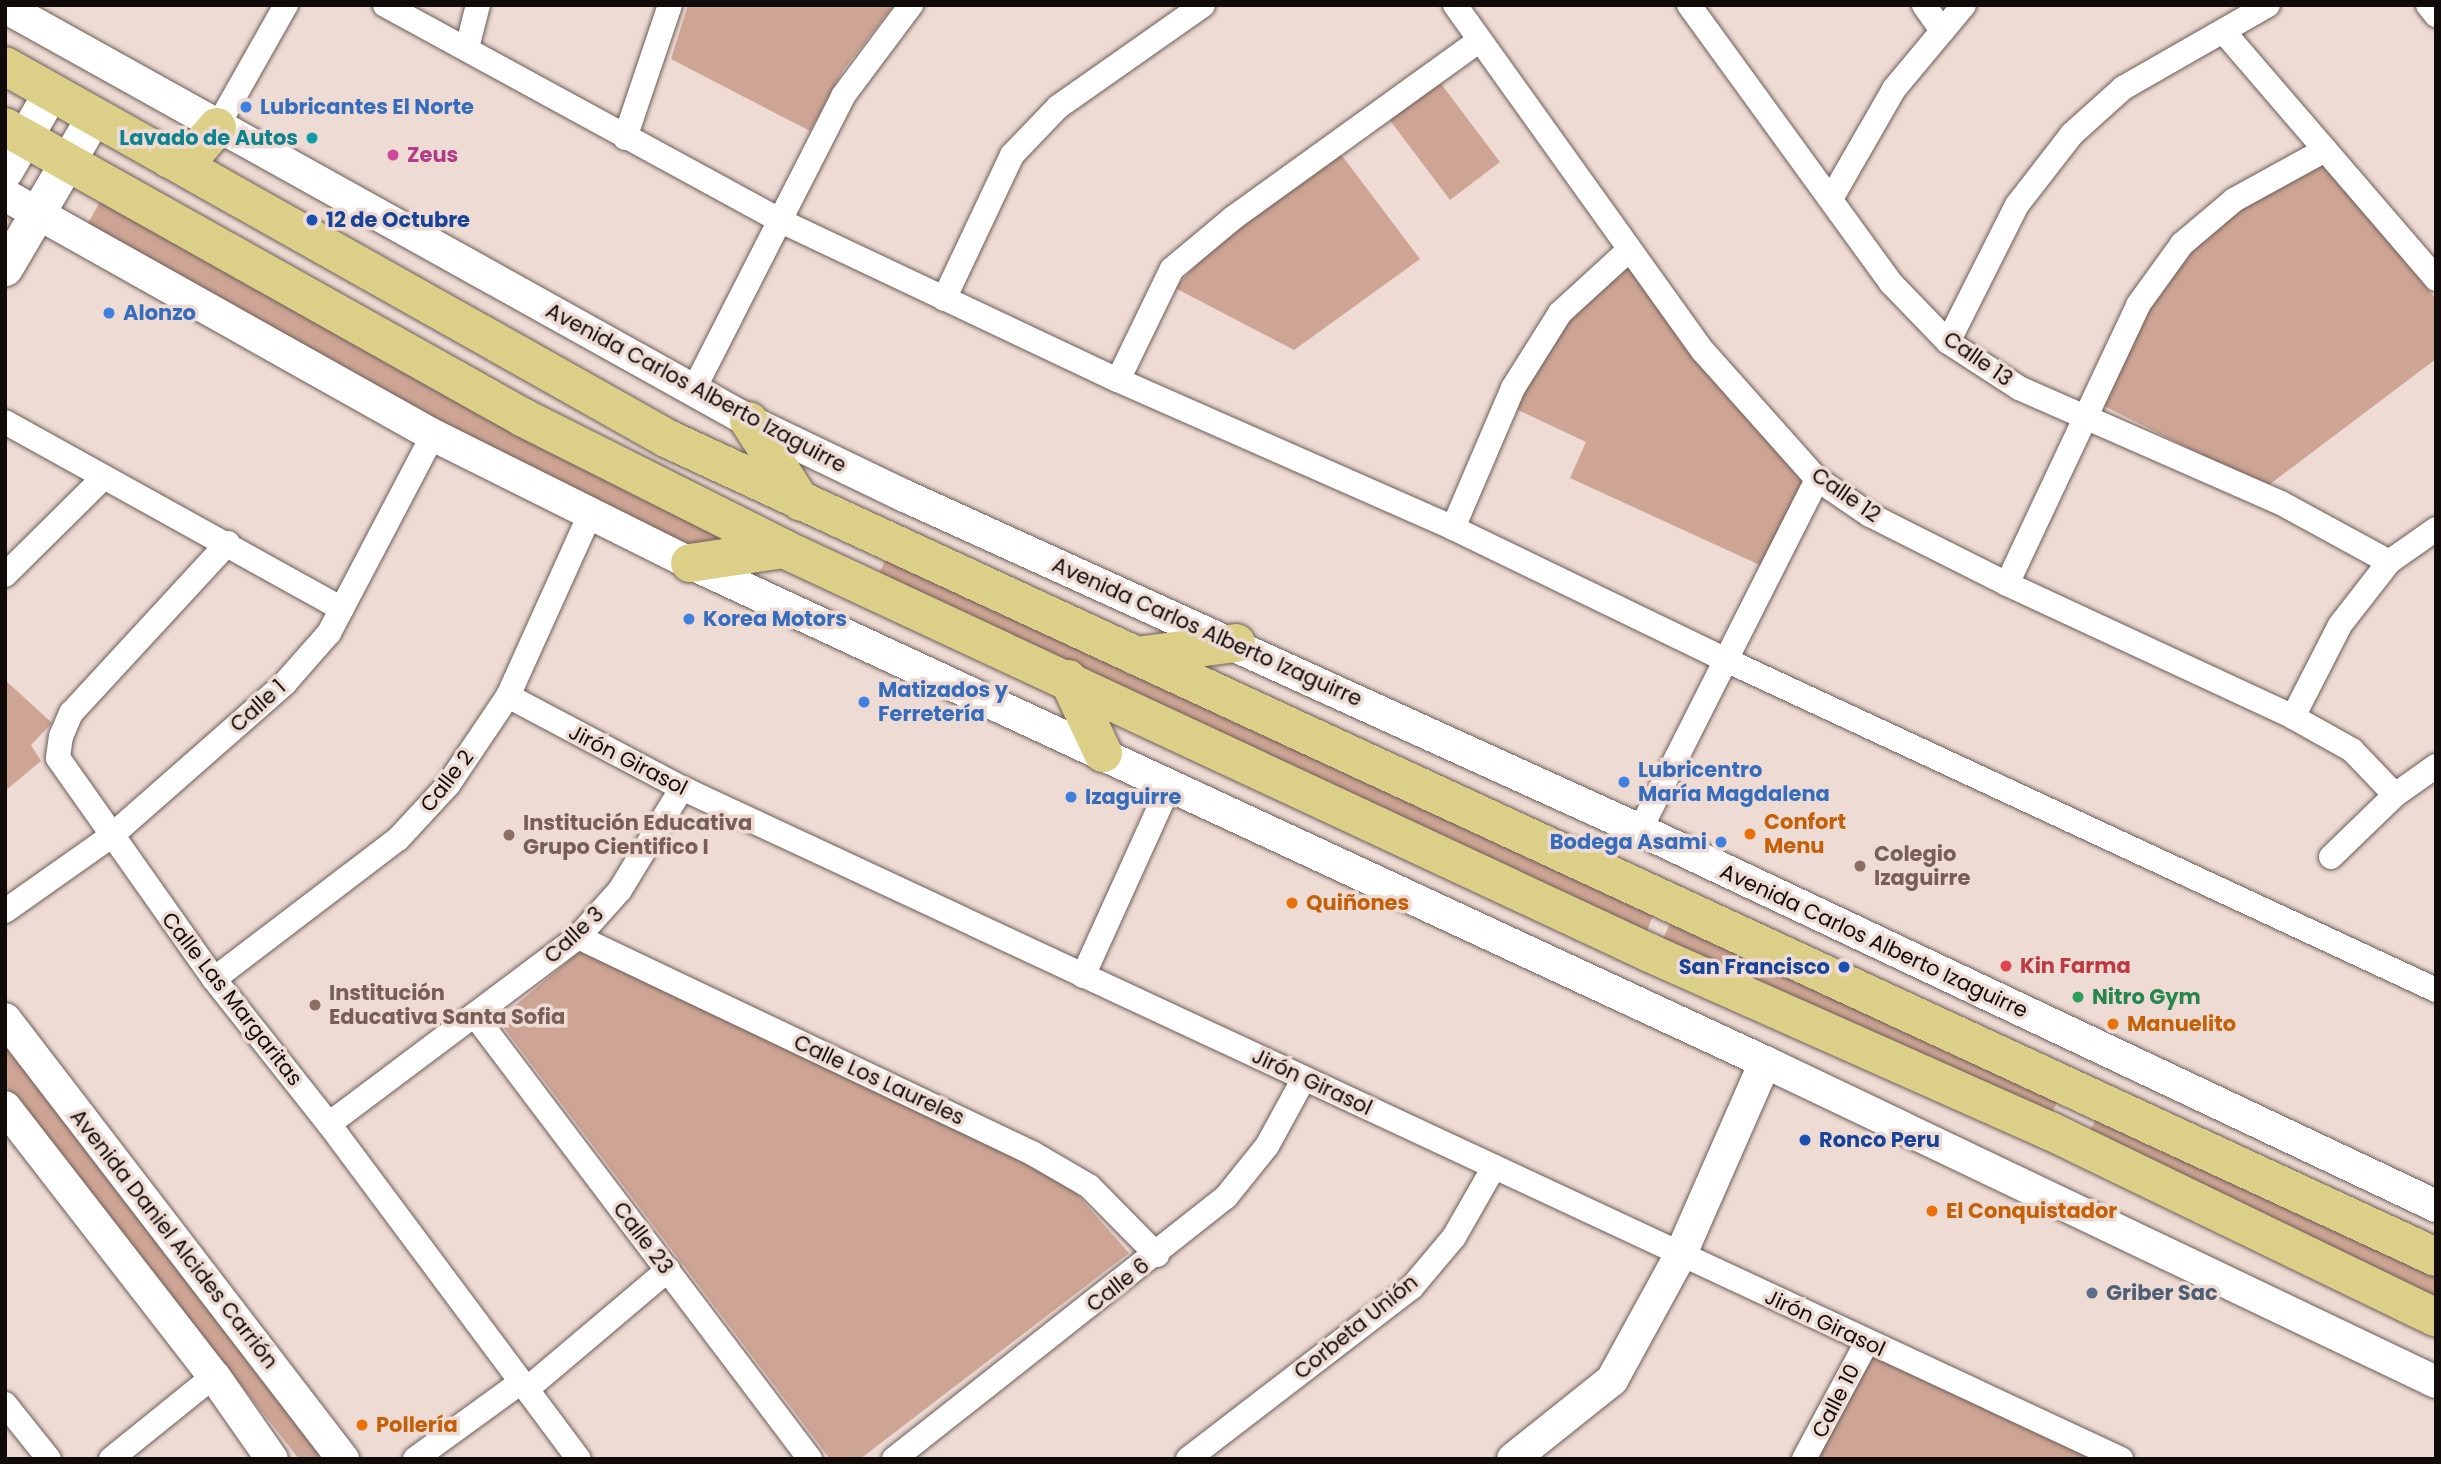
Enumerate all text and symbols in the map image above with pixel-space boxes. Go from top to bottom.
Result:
place label: Lubricantes El Norte [260,94,474,120]
marker: Lubricantes El Norte [238,99,254,115]
place label: Lavado de Autos [119,125,298,151]
marker: Lavado de Autos [304,130,320,146]
place label: Zeus [407,142,458,168]
marker: Zeus [385,147,401,163]
place label: 12 de Octubre [326,207,470,233]
marker: 12 de Octubre [304,212,320,228]
street label: Avenida Carlos Alberto Izaguirre [542,298,850,478]
place label: Alonzo [123,300,196,326]
marker: Alonzo [101,305,117,321]
street label: Calle 13 [1939,326,2017,392]
street label: Calle 12 [1807,462,1885,528]
street label: Avenida Carlos Alberto Izaguirre [1048,552,1366,712]
place label: Korea Motors [703,606,847,632]
marker: Korea Motors [681,611,697,627]
street label: Calle 1 [225,675,291,737]
place label: Matizados y Ferretería [878,677,1008,727]
marker: Matizados y Ferretería [856,694,872,710]
street label: Jirón Girasol [564,719,692,801]
street label: Calle 2 [415,745,479,817]
place label: Lubricentro María Magdalena [1638,757,1830,807]
marker: Lubricentro María Magdalena [1616,774,1632,790]
place label: Izaguirre [1085,784,1181,810]
marker: Izaguirre [1063,789,1079,805]
place label: Confort Menu [1764,809,1846,859]
place label: Institución Educativa Grupo Cientifico I [523,810,752,860]
marker: Confort Menu [1742,826,1758,842]
marker: Institución Educativa Grupo Cientifico I [501,827,517,843]
place label: Bodega Asami [1550,829,1707,855]
marker: Bodega Asami [1713,834,1729,850]
place label: Colegio Izaguirre [1874,841,1970,891]
street label: Avenida Carlos Alberto Izaguirre [1716,858,2032,1024]
marker: Colegio Izaguirre [1852,858,1868,874]
place label: Quiñones [1306,890,1409,916]
marker: Quiñones [1284,895,1300,911]
street label: Calle 3 [539,901,609,969]
street label: Calle Las Margaritas [156,907,308,1091]
place label: Kin Farma [2020,953,2131,979]
place label: San Francisco [1679,954,1830,980]
marker: Kin Farma [1998,958,2014,974]
marker: San Francisco [1836,959,1852,975]
place label: Institución Educativa Santa Sofia [329,980,565,1030]
place label: Nitro Gym [2092,984,2201,1010]
marker: Nitro Gym [2070,989,2086,1005]
marker: Institución Educativa Santa Sofia [307,997,323,1013]
place label: Manuelito [2127,1011,2236,1037]
marker: Manuelito [2105,1016,2121,1032]
street label: Calle Los Laureles [790,1029,968,1131]
street label: Jirón Girasol [1248,1043,1376,1121]
street label: Avenida Daniel Alcides Carrión [65,1104,283,1374]
place label: Ronco Peru [1819,1127,1940,1153]
marker: Ronco Peru [1797,1132,1813,1148]
street label: Calle 23 [608,1197,678,1279]
place label: El Conquistador [1946,1198,2117,1224]
marker: El Conquistador [1924,1203,1940,1219]
street label: Calle 6 [1082,1253,1154,1317]
street label: Corbeta Unión [1289,1269,1423,1385]
place label: Griber Sac [2106,1280,2218,1306]
street label: Jirón Girasol [1761,1284,1889,1362]
marker: Griber Sac [2084,1285,2100,1301]
street label: Calle 10 [1807,1360,1865,1442]
place label: Pollería [376,1412,458,1438]
marker: Pollería [354,1417,370,1433]

